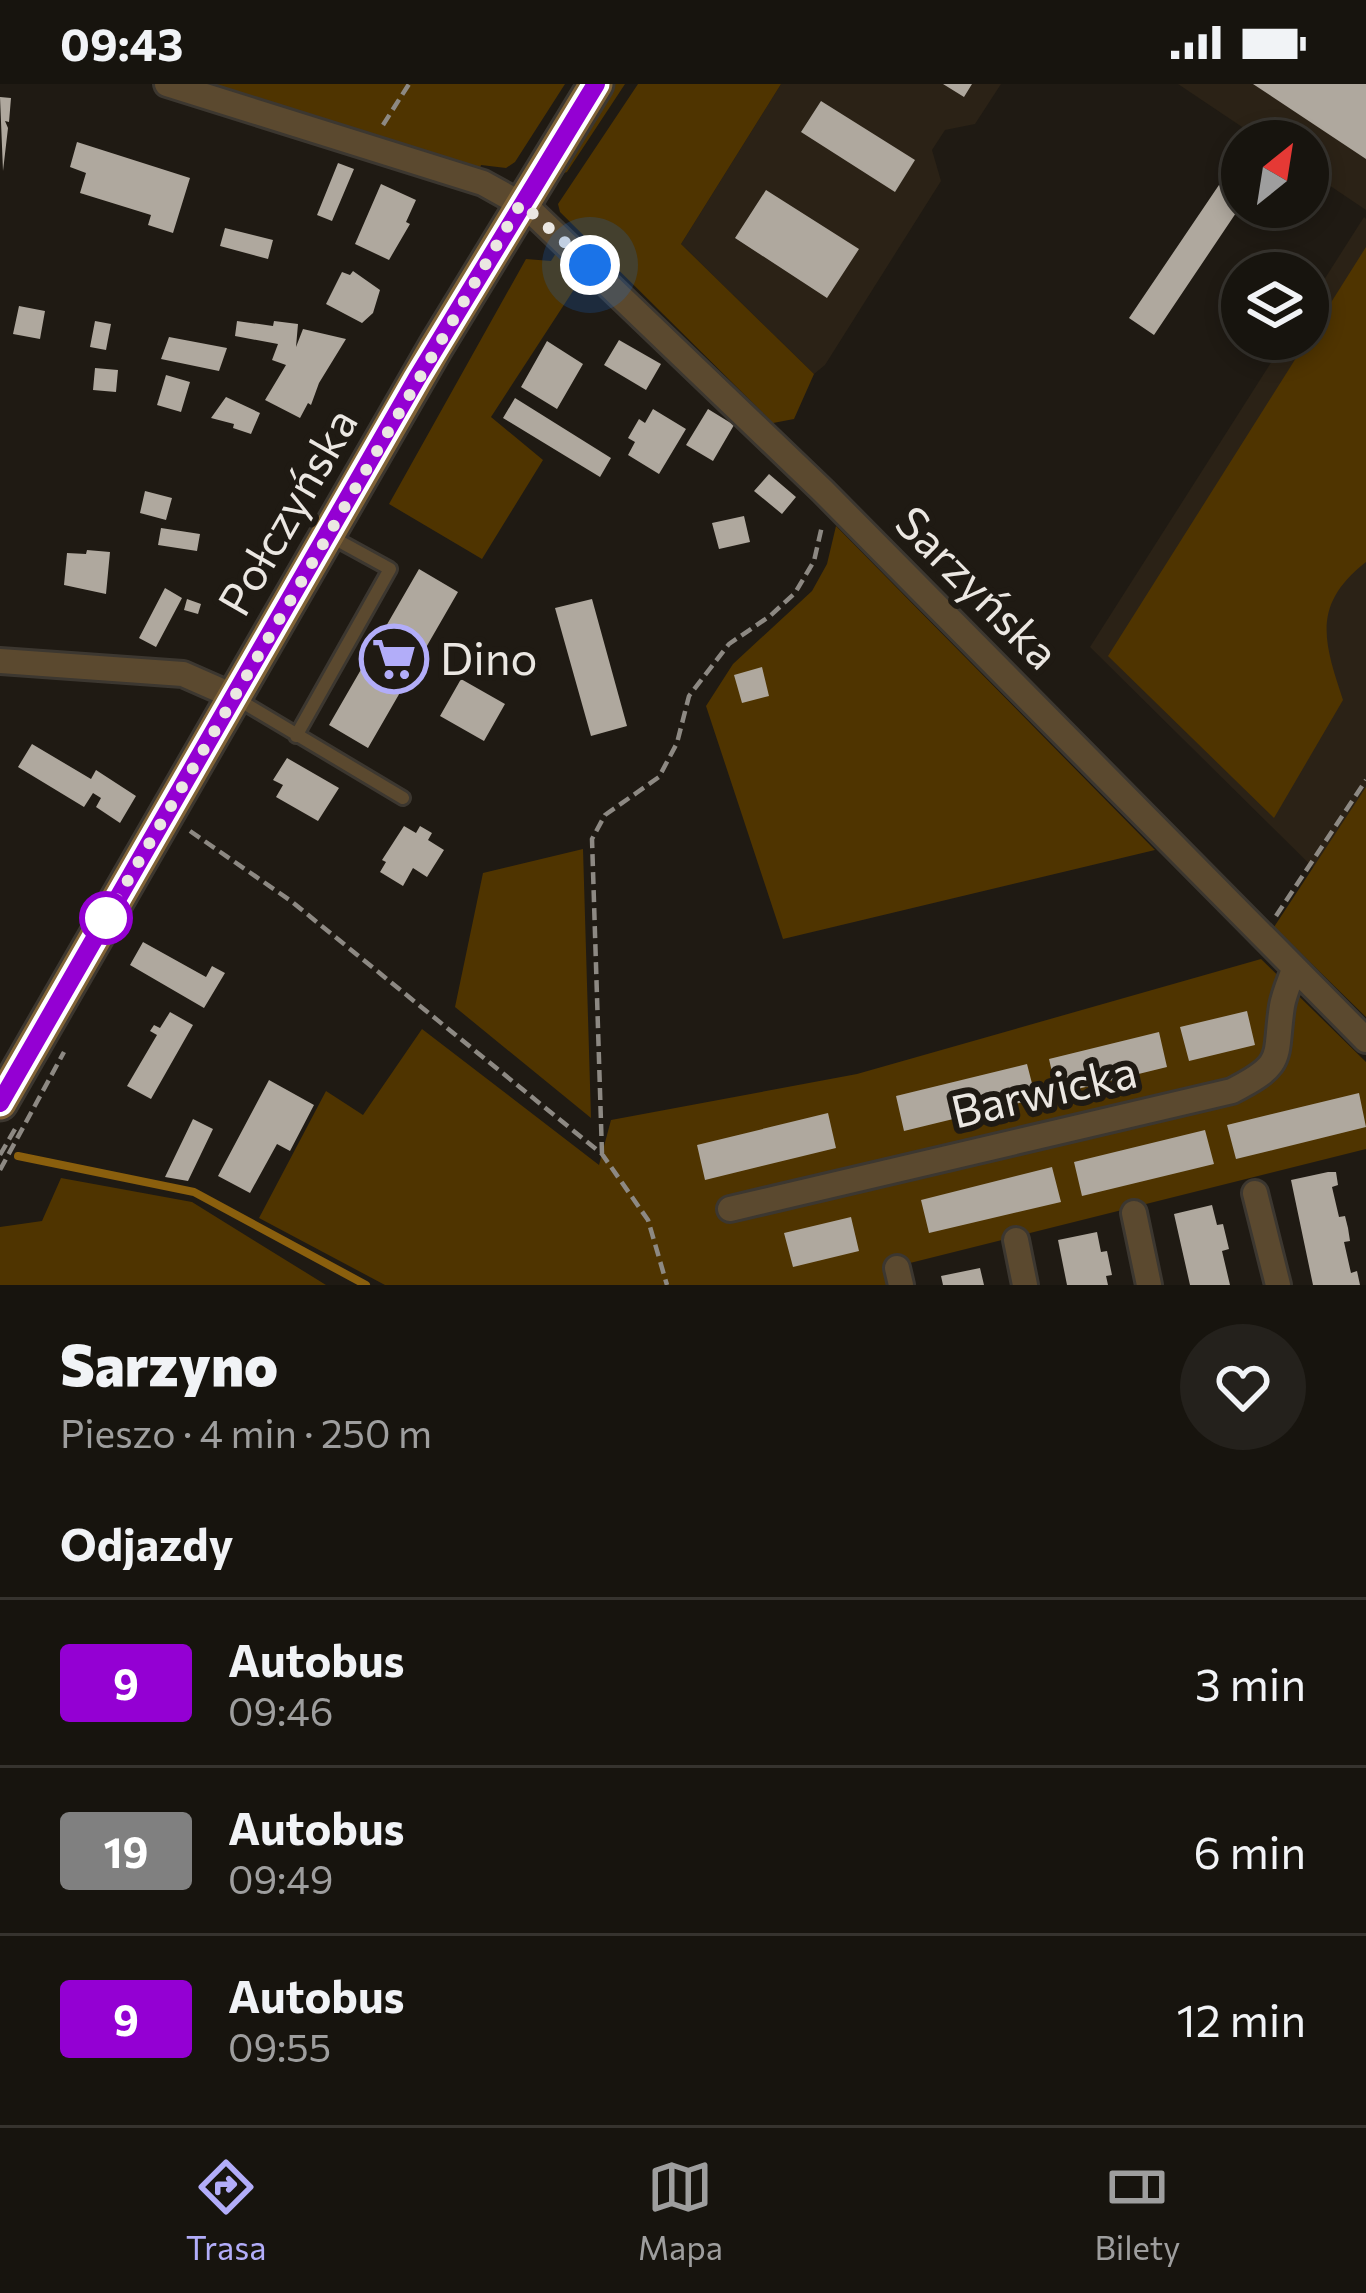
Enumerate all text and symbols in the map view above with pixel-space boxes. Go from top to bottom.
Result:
text: 09:43 [60,15,183,70]
north arrow [1221,120,1329,228]
map controls [1221,120,1329,360]
your location [560,235,620,295]
button: layers [1221,252,1329,360]
street label: Połczyńska [205,397,367,624]
street label: Sarzyńska [886,493,1072,679]
supermarket icon: Dino [359,624,429,694]
place label: Dino [440,629,537,684]
unlabelled marker [81,893,131,943]
street label: Barwicka [946,1042,1141,1138]
button: heart [1180,1324,1306,1450]
text: Sarzyno [60,1328,278,1398]
text: Pieszo · 4 min · 250 m [60,1408,432,1456]
text: Odjazdy [60,1515,233,1570]
text: Autobus [228,1631,405,1686]
text: 3 min [1195,1655,1306,1710]
text: 9 [113,1657,139,1709]
text: 09:46 [228,1686,333,1734]
text: Autobus [228,1799,405,1854]
text: 6 min [1193,1823,1306,1878]
text: 19 [104,1825,148,1877]
text: 09:49 [228,1854,333,1902]
text: Autobus [228,1967,405,2022]
text: 12 min [1177,1991,1306,2046]
text: 9 [113,1993,139,2045]
text: 09:55 [228,2022,331,2070]
tab: Trasa [186,2154,266,2267]
tab: Mapa [638,2154,723,2267]
tab: Bilety [1094,2154,1180,2267]

